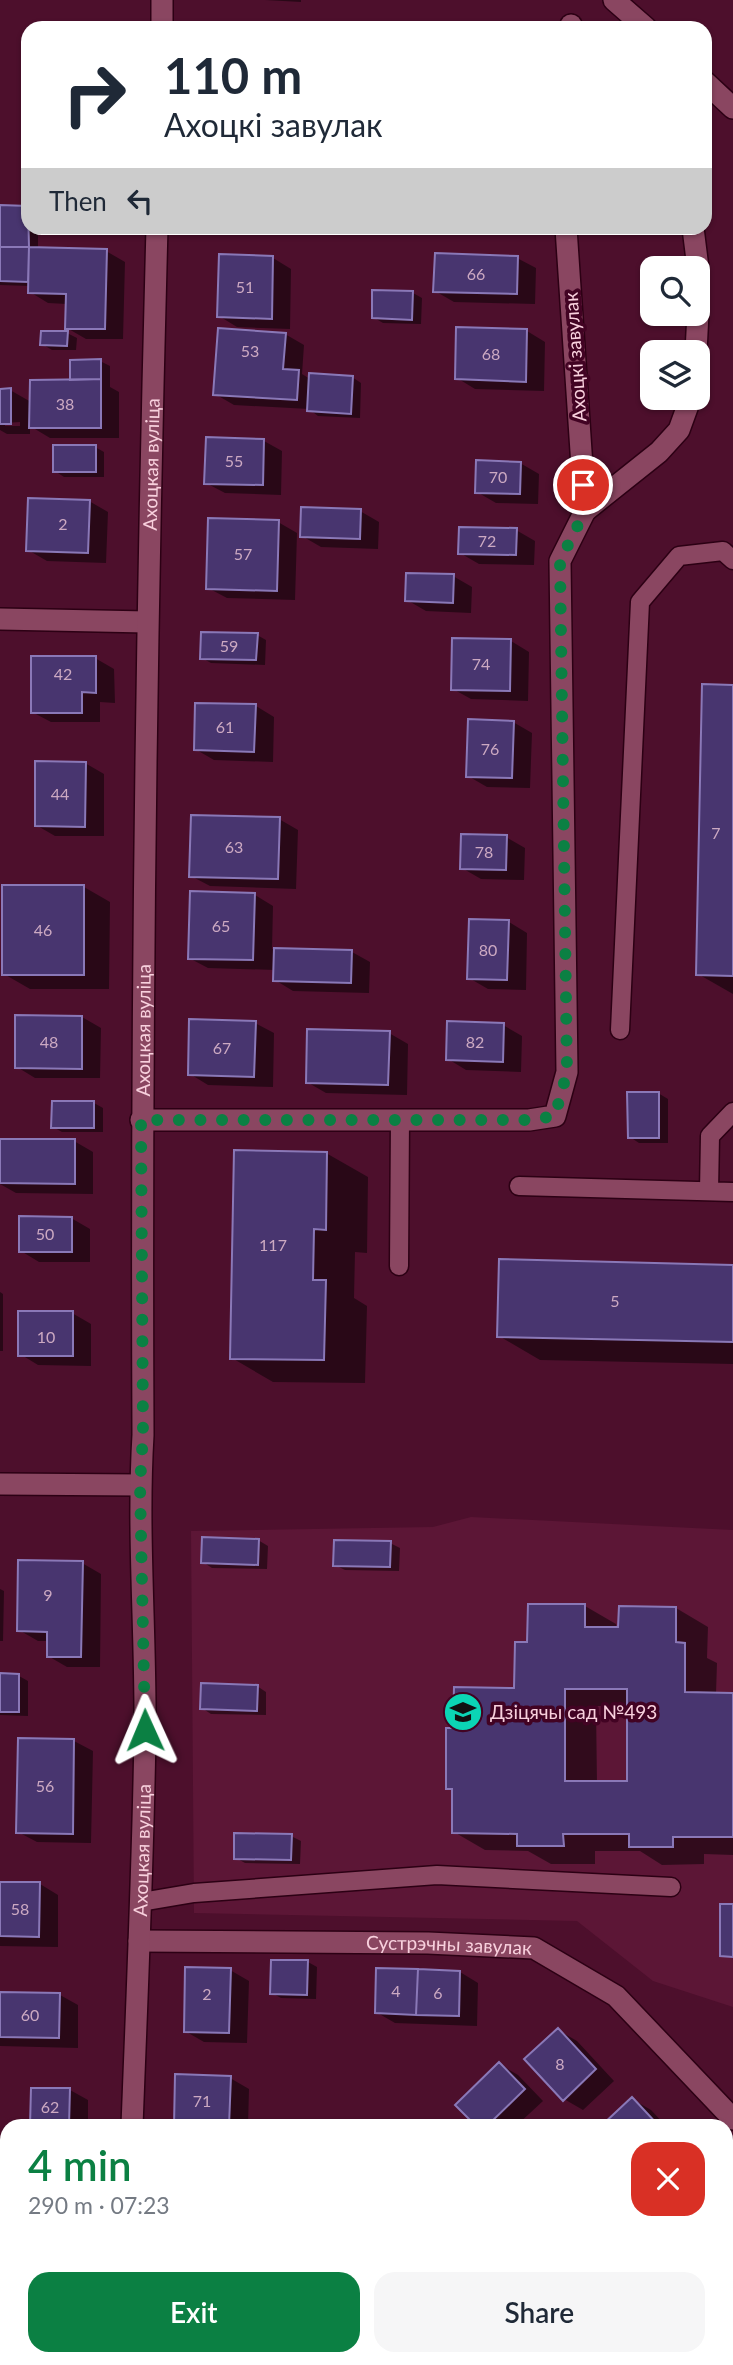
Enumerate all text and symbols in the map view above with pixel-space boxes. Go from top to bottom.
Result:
text: 110 m [164,46,302,104]
icon: right [49,49,140,140]
text: Ахоцкі завулак [164,105,383,144]
icon: left [121,182,159,220]
text: Then [49,185,107,217]
map controls [640,256,710,410]
button: search [640,256,710,326]
house number: 66 [467,264,485,283]
house number: 51 [236,277,254,296]
street label: Ахоцкі завулак [558,291,591,423]
button: layers [640,340,710,410]
house number: 53 [241,341,259,360]
house number: 68 [482,344,500,363]
house number: 38 [56,394,74,413]
street label: Ахоцкая вуліца [138,398,164,531]
house number: 55 [225,451,243,470]
pin [553,455,613,515]
icon: arrive [564,466,602,504]
house number: 70 [489,467,507,486]
house number: 2 [58,514,68,533]
house number: 72 [478,531,496,550]
house number: 57 [234,544,252,563]
house number: 59 [220,636,238,655]
house number: 74 [472,654,490,673]
house number: 42 [54,664,72,683]
house number: 61 [216,717,234,736]
house number: 76 [481,739,499,758]
house number: 44 [51,784,69,803]
house number: 7 [711,823,721,842]
house number: 63 [225,837,243,856]
house number: 78 [475,842,493,861]
house number: 65 [212,916,230,935]
house number: 46 [34,920,52,939]
house number: 80 [479,940,497,959]
street label: Ахоцкая вуліца [131,964,155,1097]
house number: 48 [40,1032,58,1051]
house number: 82 [466,1032,484,1051]
house number: 67 [213,1038,231,1057]
house number: 50 [36,1224,54,1243]
house number: 117 [259,1235,287,1254]
house number: 5 [610,1291,620,1310]
house number: 10 [37,1327,55,1346]
house number: 9 [43,1585,53,1604]
school or university icon: Дзіцячы сад №493 [442,1691,484,1733]
position arrow [108,1693,182,1767]
place label: Дзіцячы сад №493 [490,1700,657,1723]
house number: 56 [36,1776,54,1795]
street label: Ахоцкая вуліца [128,1784,155,1917]
house number: 58 [11,1899,29,1918]
street label: Сустрэчны завулак [366,1931,533,1959]
house number: 4 [391,1981,401,2000]
house number: 6 [433,1983,443,2002]
house number: 2 [202,1984,212,2003]
house number: 60 [21,2005,39,2024]
house number: 8 [555,2054,565,2073]
house number: 71 [193,2091,211,2110]
house number: 62 [41,2097,59,2116]
text: 4 min [28,2140,132,2190]
button: close [631,2142,705,2216]
text: 290 m · 07:23 [28,2191,170,2219]
button: Exit [28,2272,360,2352]
button: Share [374,2272,705,2352]

